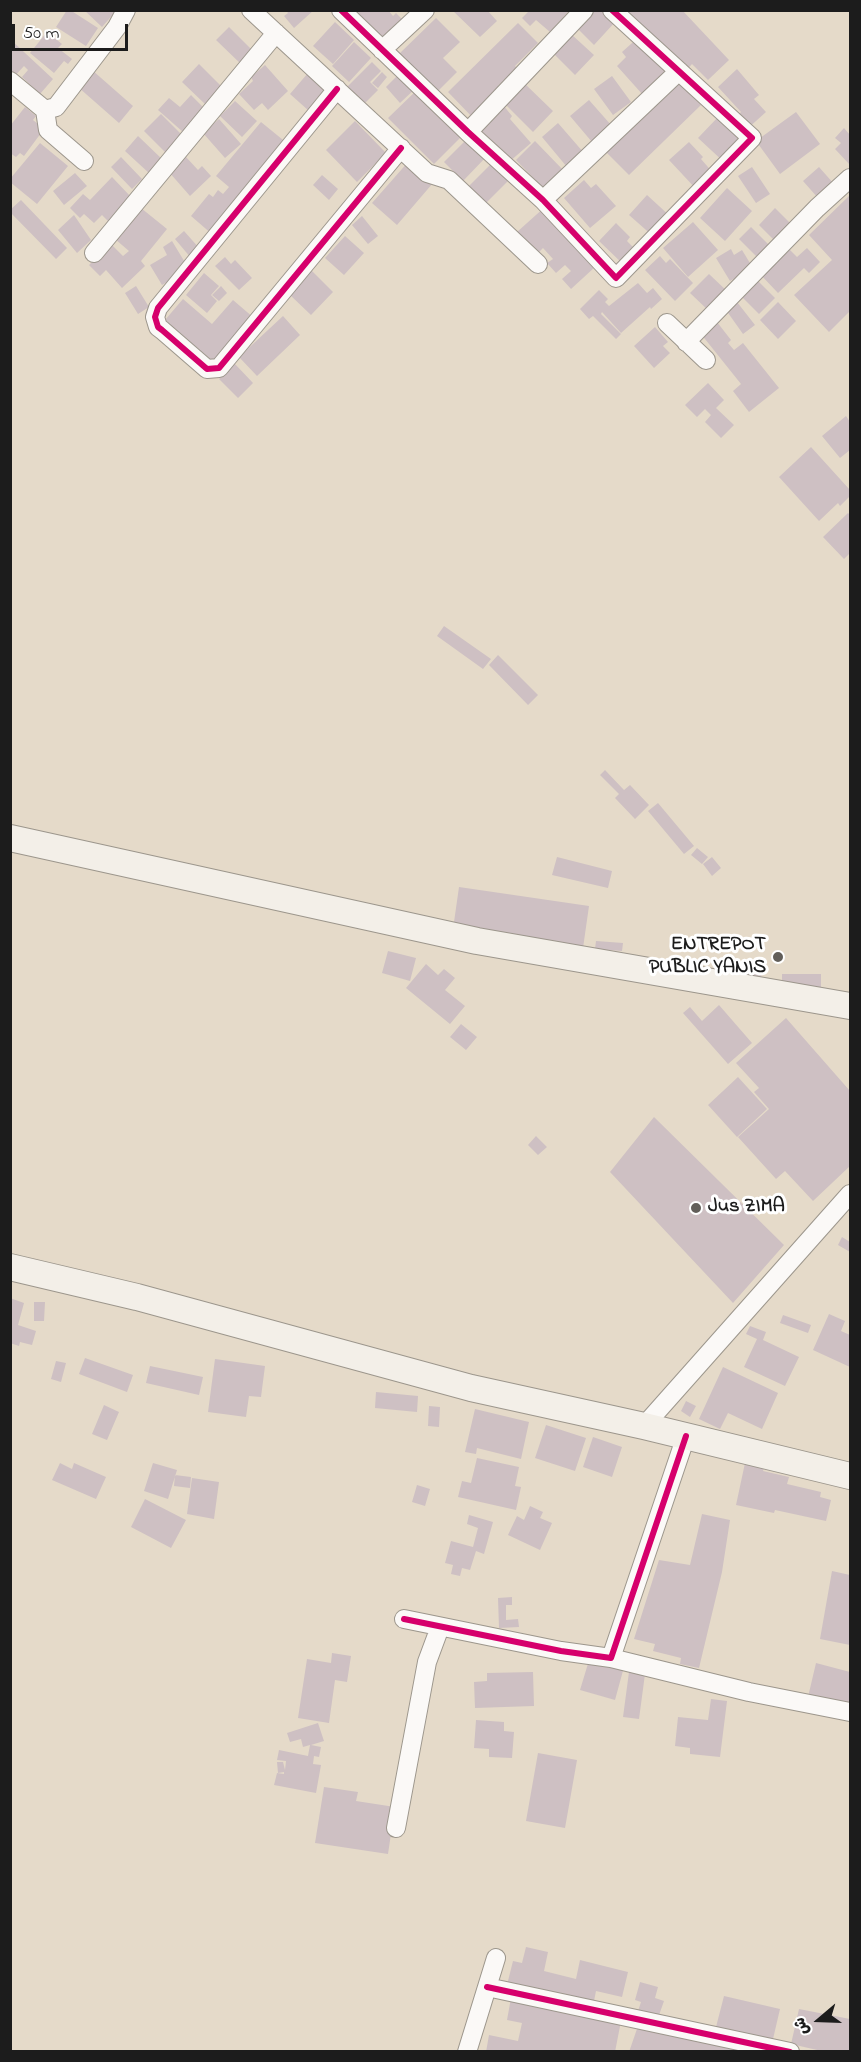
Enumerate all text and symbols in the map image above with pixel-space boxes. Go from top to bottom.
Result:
scale bar [15,12,130,50]
text: 50 m [23,21,60,47]
place label: ENTREPOT PUBLIC YANIS [649,934,766,981]
marker: ENTREPOT PUBLIC YANIS [771,950,785,964]
place label: Jus ZIMA [708,1196,785,1220]
marker: Jus ZIMA [689,1201,703,1215]
north arrow [789,1990,849,2050]
text: ش [788,2014,816,2038]

